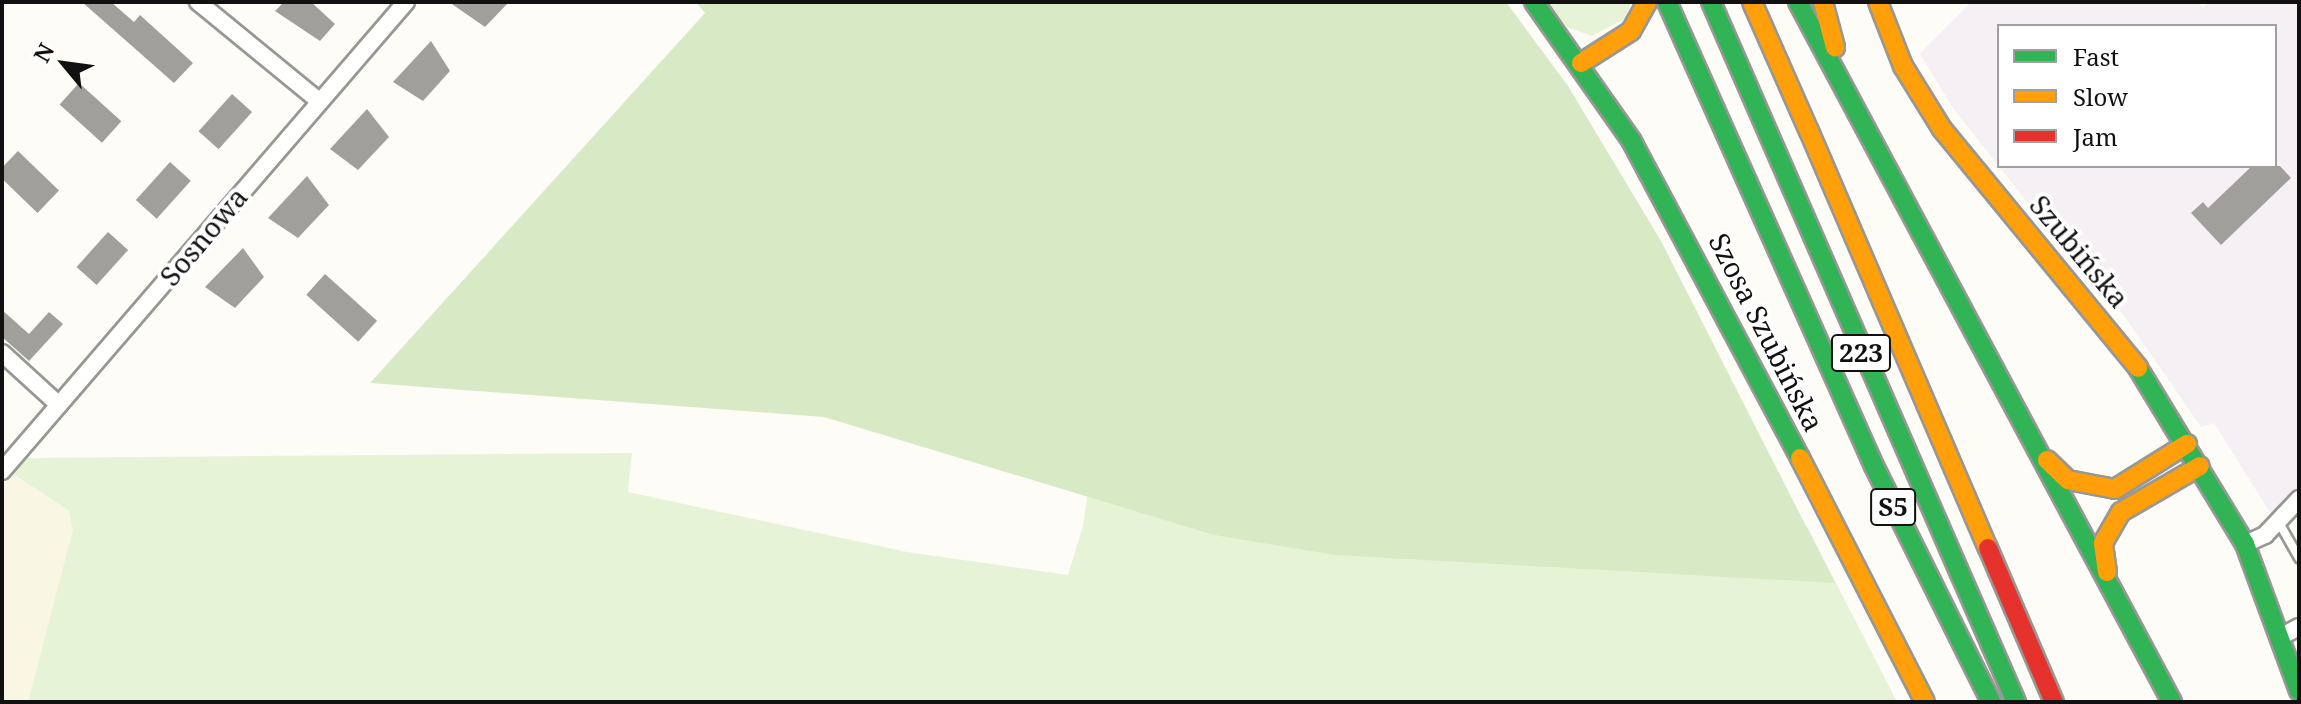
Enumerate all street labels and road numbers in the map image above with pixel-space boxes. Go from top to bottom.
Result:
street label: Sosnowa [152,180,254,292]
street label: Szubińska [2023,188,2137,314]
street label: Szosa Szubińska [1703,227,1831,437]
road number: 223 [1829,331,1893,375]
road number: S5 [1869,485,1917,529]

